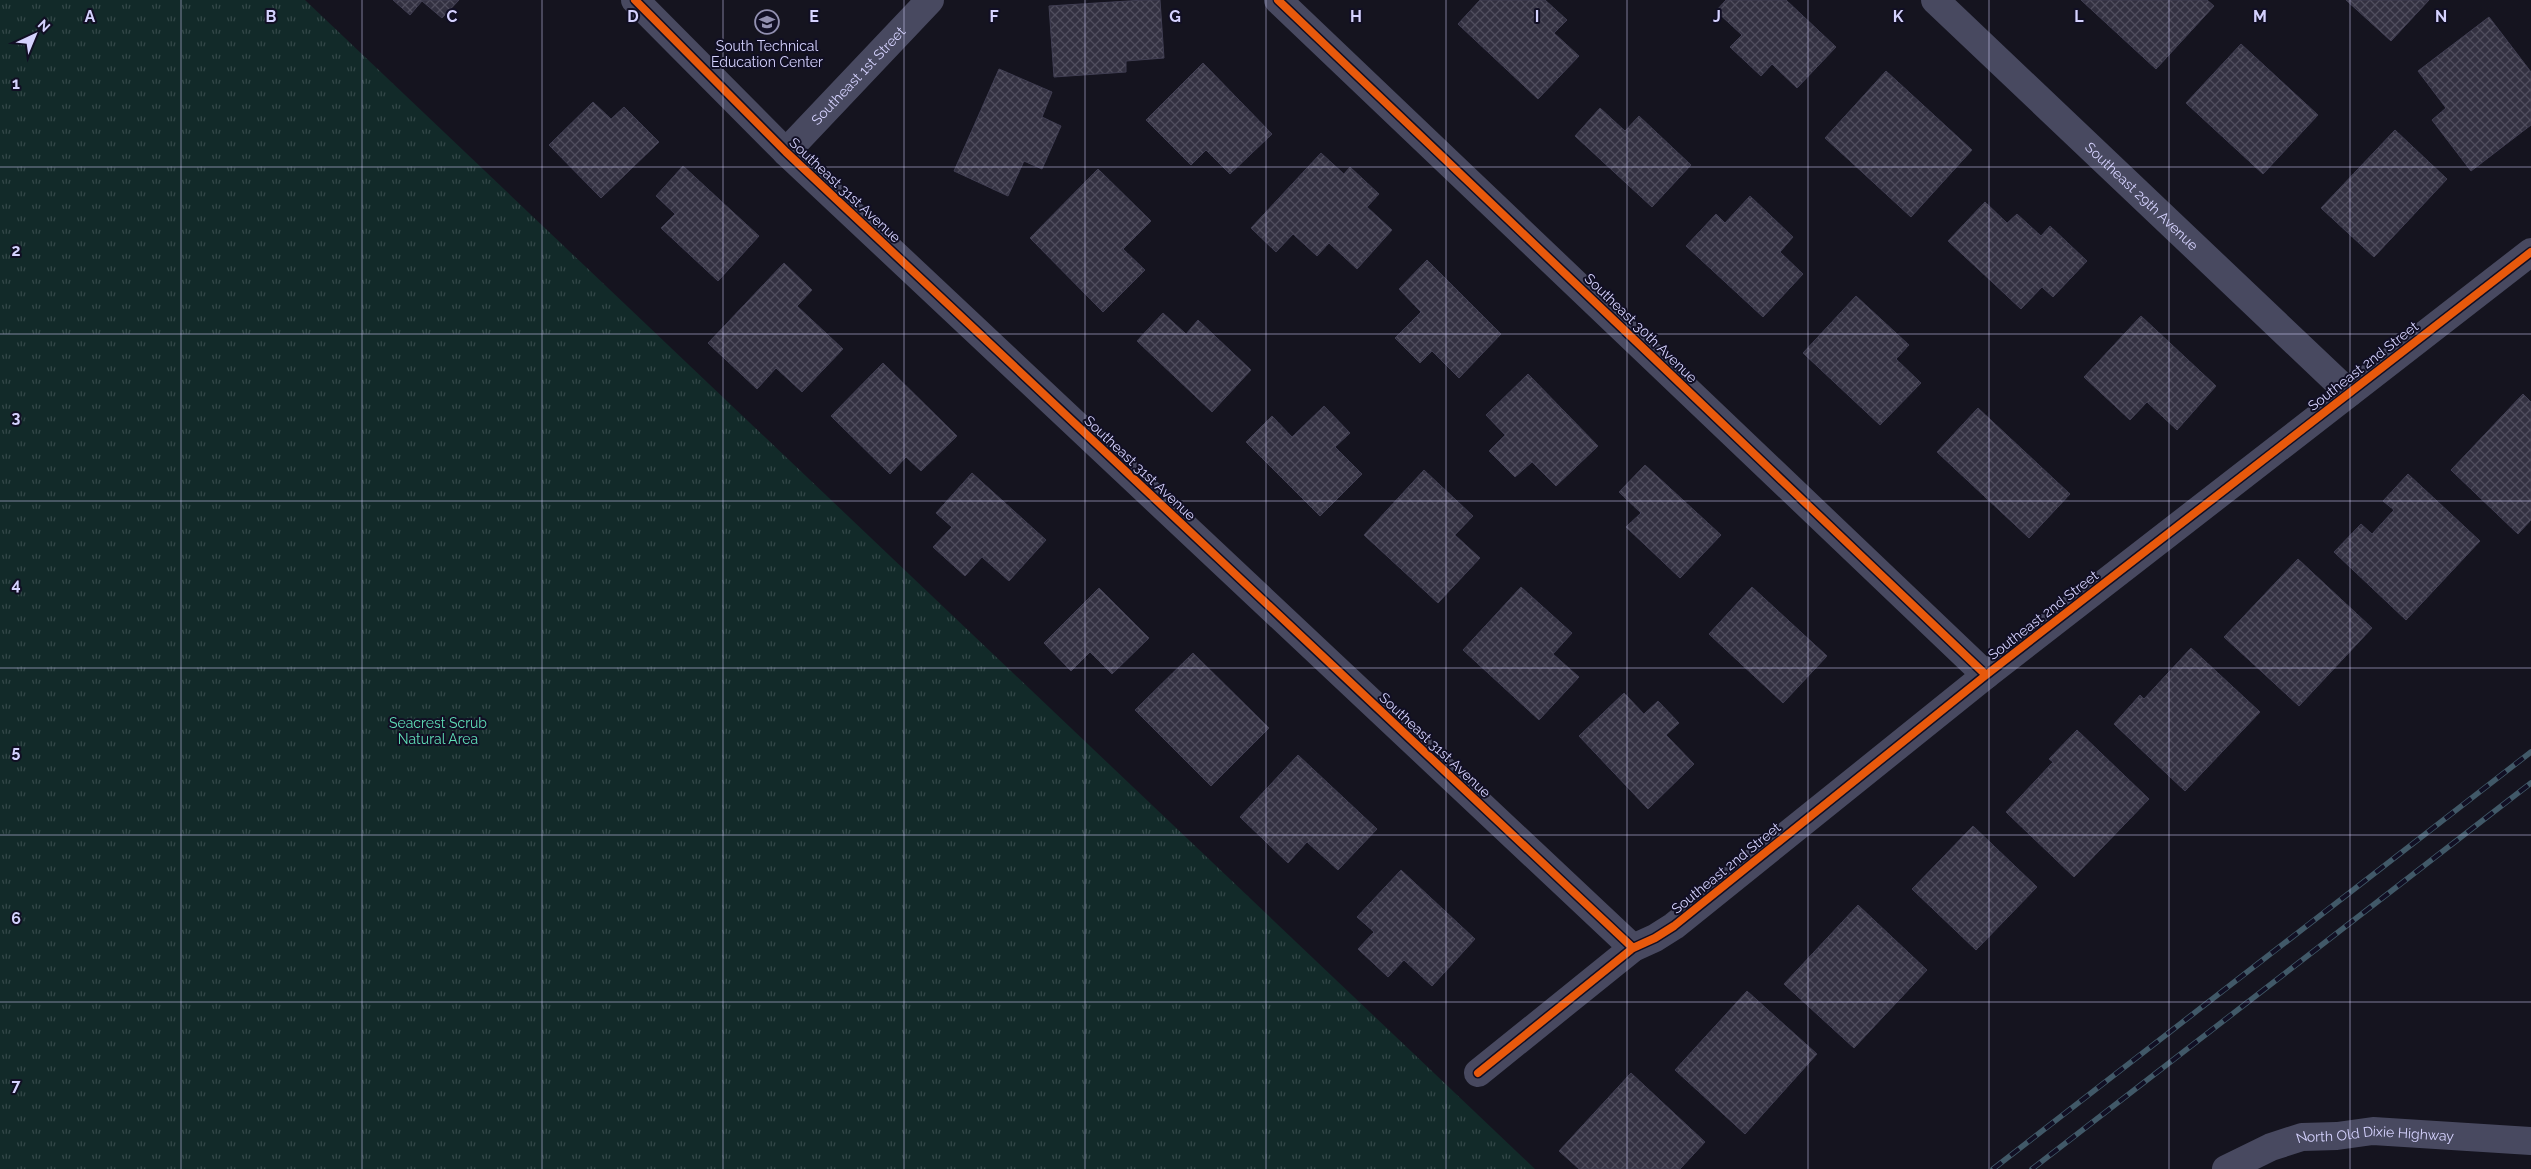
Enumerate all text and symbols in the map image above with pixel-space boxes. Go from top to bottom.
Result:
text: A [85,7,96,26]
text: B [266,7,277,26]
text: C [447,7,458,26]
text: D [627,7,639,26]
text: E [809,7,819,26]
text: F [989,7,999,26]
text: G [1169,7,1181,26]
text: H [1350,7,1362,26]
text: I [1535,7,1539,26]
text: J [1713,7,1721,26]
text: K [1893,7,1904,26]
text: L [2074,7,2084,26]
text: M [2253,7,2267,26]
text: N [2435,7,2447,26]
school or university icon: South Technical Education Center [754,9,780,35]
north arrow [10,10,60,60]
text: N [35,16,53,35]
street label: Southeast 1st Street [808,23,909,128]
place label: South Technical Education Center [711,38,823,70]
text: 1 [12,74,20,93]
street label: Southeast 31st Avenue [786,134,904,246]
street label: Southeast 29th Avenue [2082,139,2201,254]
text: 2 [11,241,21,260]
street label: Southeast 30th Avenue [1581,270,1701,386]
street label: Southeast 2nd Street [2305,318,2422,414]
text: 3 [12,408,21,427]
street label: Southeast 31st Avenue [1081,412,1199,524]
street label: Southeast 2nd Street [1985,567,2102,663]
text: 4 [11,575,21,594]
street label: Southeast 31st Avenue [1376,689,1494,801]
park label: Seacrest Scrub Natural Area [389,715,487,747]
text: 5 [12,742,21,761]
street label: Southeast 2nd Street [1668,819,1784,917]
text: 6 [11,909,21,928]
text: 7 [12,1076,21,1095]
street label: North Old Dixie Highway [2294,1123,2455,1146]

